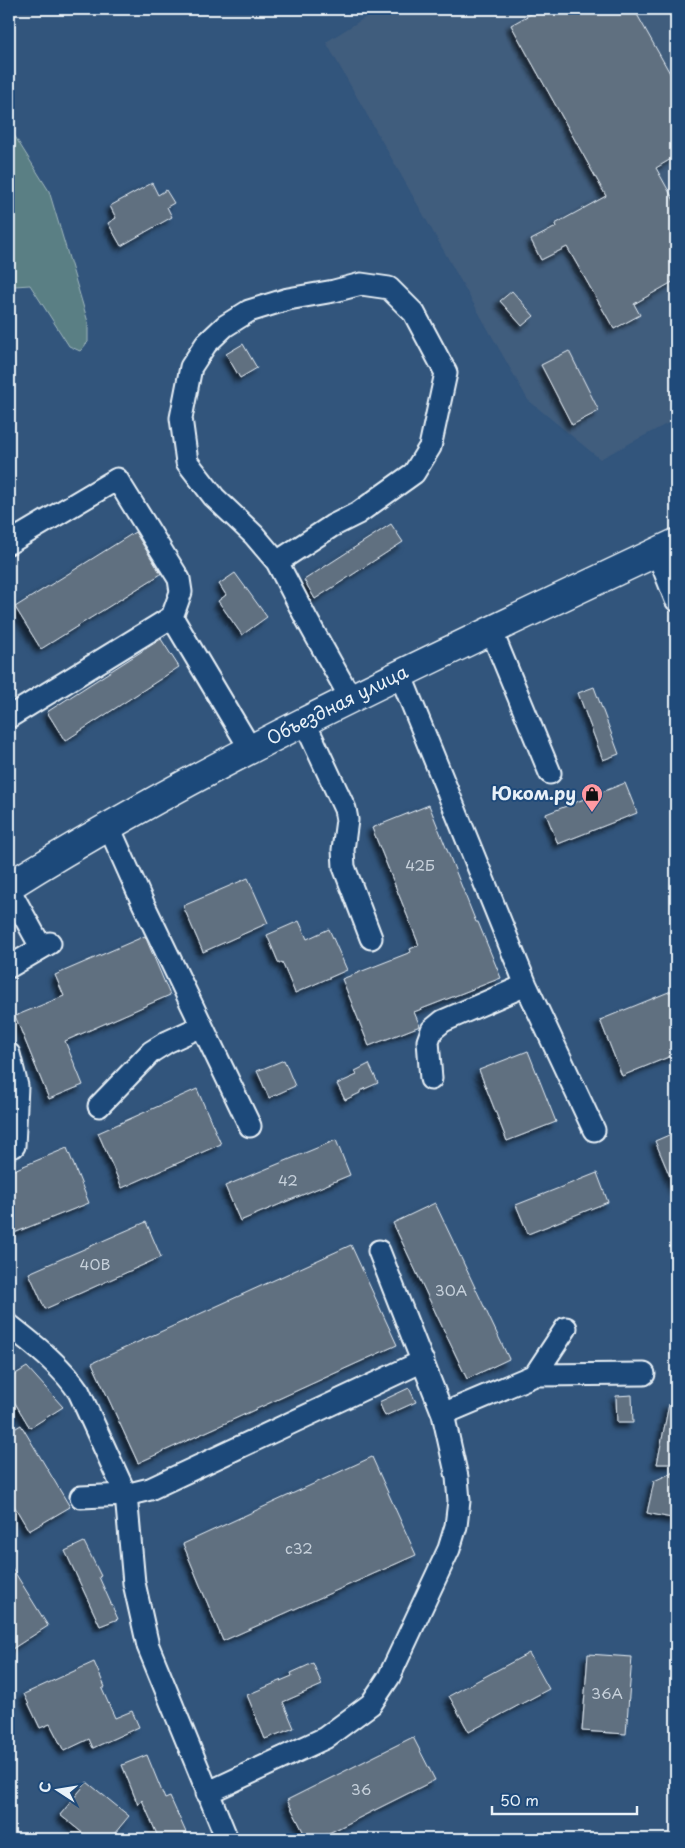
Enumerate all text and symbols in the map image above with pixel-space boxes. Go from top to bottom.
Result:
street label: Объездная улица [261,657,413,751]
place label: Юком.ру [491,779,576,806]
shop icon: Юком.ру [580,782,604,813]
house number: 42Б [405,853,435,876]
house number: 42 [278,1168,298,1191]
house number: 40В [80,1252,110,1275]
house number: 30А [435,1278,467,1301]
house number: с32 [285,1536,313,1559]
house number: 36А [591,1681,623,1704]
north arrow [32,1766,82,1816]
house number: 36 [351,1777,371,1800]
text: С [33,1780,56,1795]
scale bar [492,1783,638,1815]
text: 50 m [500,1788,539,1811]

